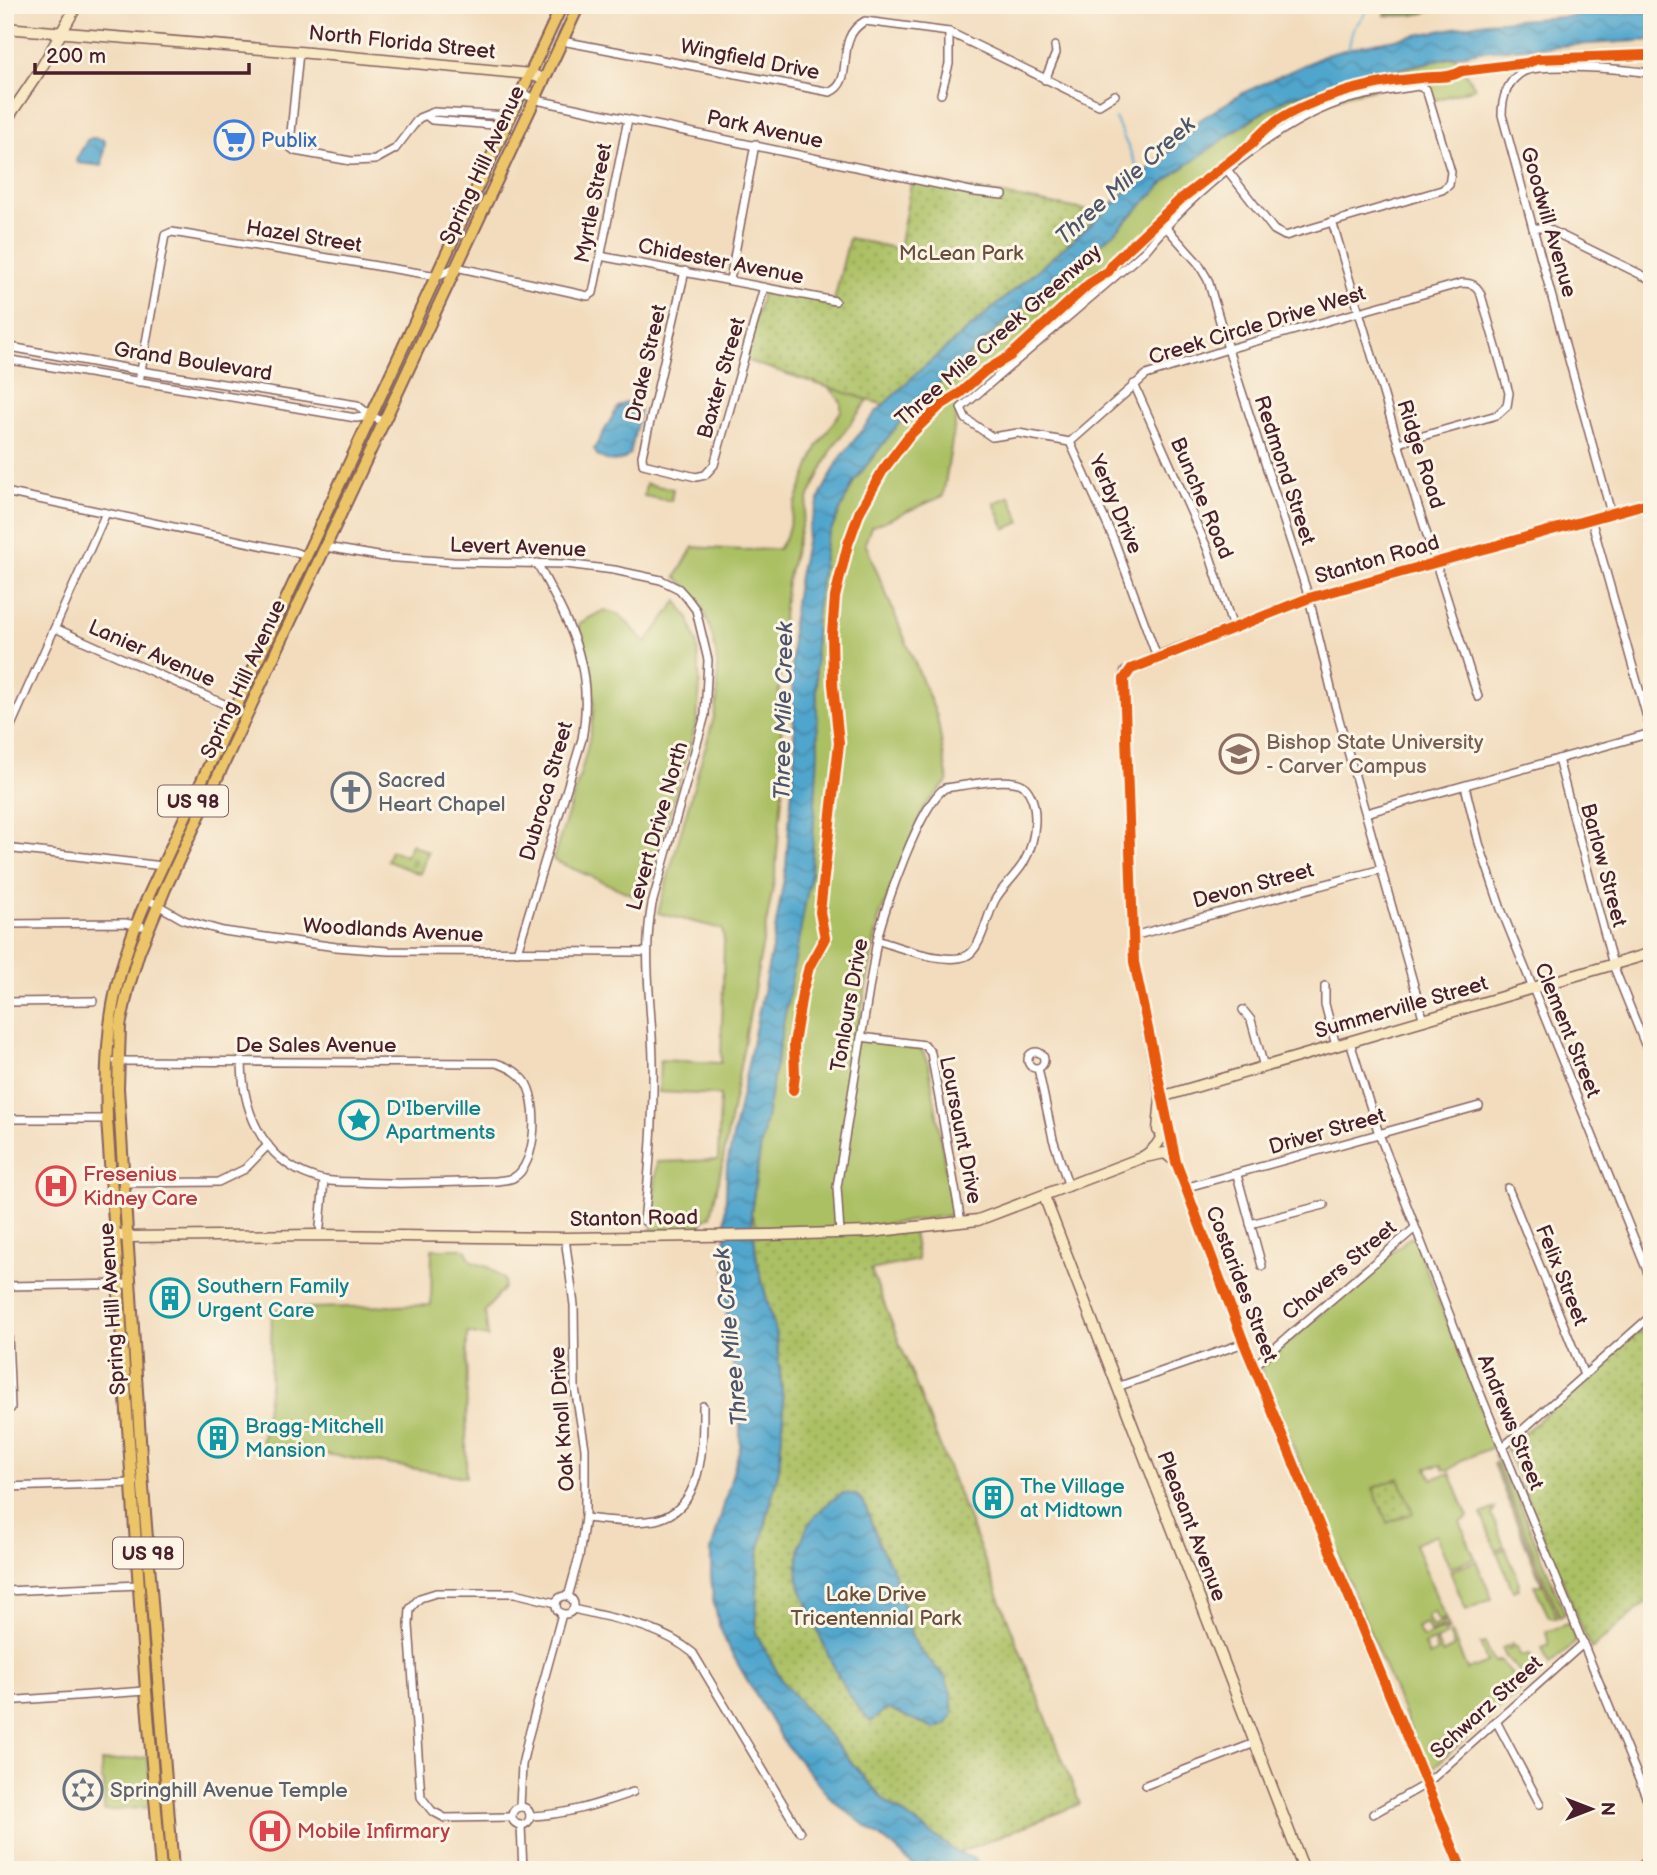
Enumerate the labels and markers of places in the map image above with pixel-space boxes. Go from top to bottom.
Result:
supermarket icon: Publix [213,119,255,161]
place label: Publix [261,128,317,153]
place label: Bishop State University - Carver Campus [1266,730,1484,779]
school or university icon: Bishop State University - Carver Campus [1218,733,1260,775]
place label: Sacred Heart Chapel [378,768,505,817]
church icon: Sacred Heart Chapel [330,771,372,813]
place label: D'Iberville Apartments [386,1096,495,1145]
place icon: D'Iberville Apartments [338,1099,380,1141]
place label: Fresenius Kidney Care [83,1162,198,1211]
hospital icon: Fresenius Kidney Care [35,1165,77,1207]
place label: Southern Family Urgent Care [197,1274,349,1323]
building icon: Southern Family Urgent Care [149,1277,191,1319]
place label: Bragg-Mitchell Mansion [245,1414,384,1463]
building icon: Bragg-Mitchell Mansion [197,1417,239,1459]
place label: The Village at Midtown [1020,1474,1125,1523]
building icon: The Village at Midtown [972,1477,1014,1519]
synagogue icon: Springhill Avenue Temple [62,1769,104,1811]
place label: Springhill Avenue Temple [110,1778,348,1803]
hospital icon: Mobile Infirmary [249,1810,291,1852]
place label: Mobile Infirmary [297,1819,450,1844]

